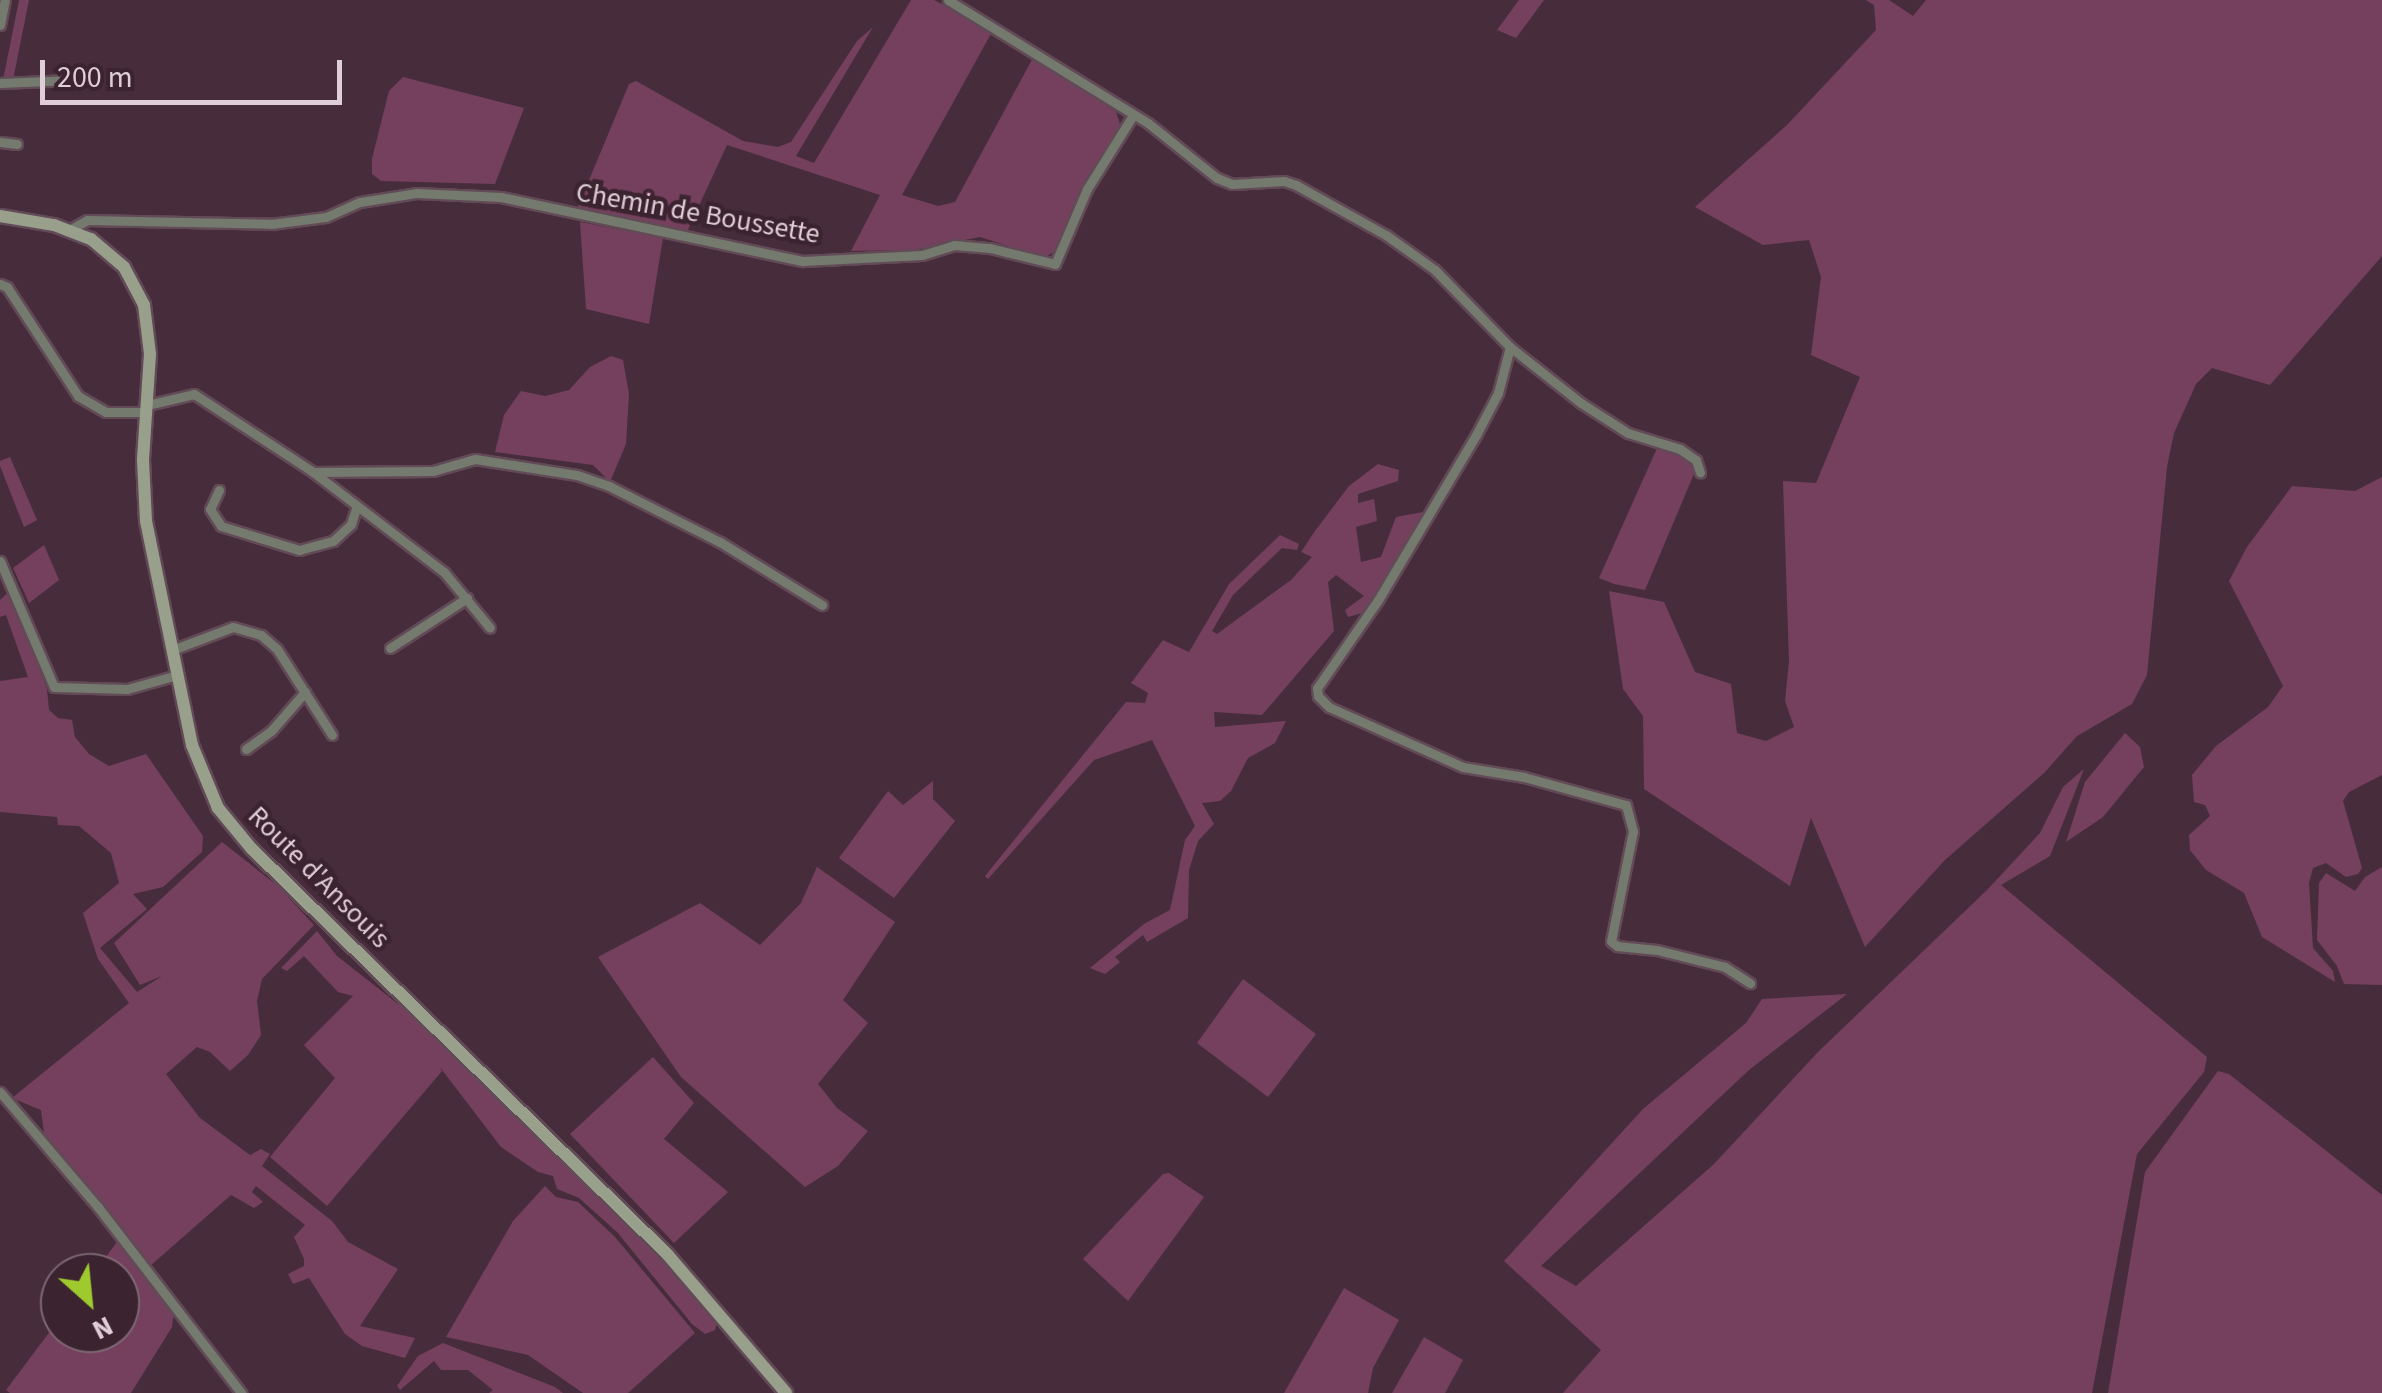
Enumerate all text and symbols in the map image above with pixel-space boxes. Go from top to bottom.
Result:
scale bar [45,40,348,102]
text: 200 m [57,56,133,99]
street label: Chemin de Boussette [573,175,823,251]
street label: Route d'Ansouis [241,799,397,955]
north arrow [40,1253,140,1353]
text: N [85,1306,120,1350]

